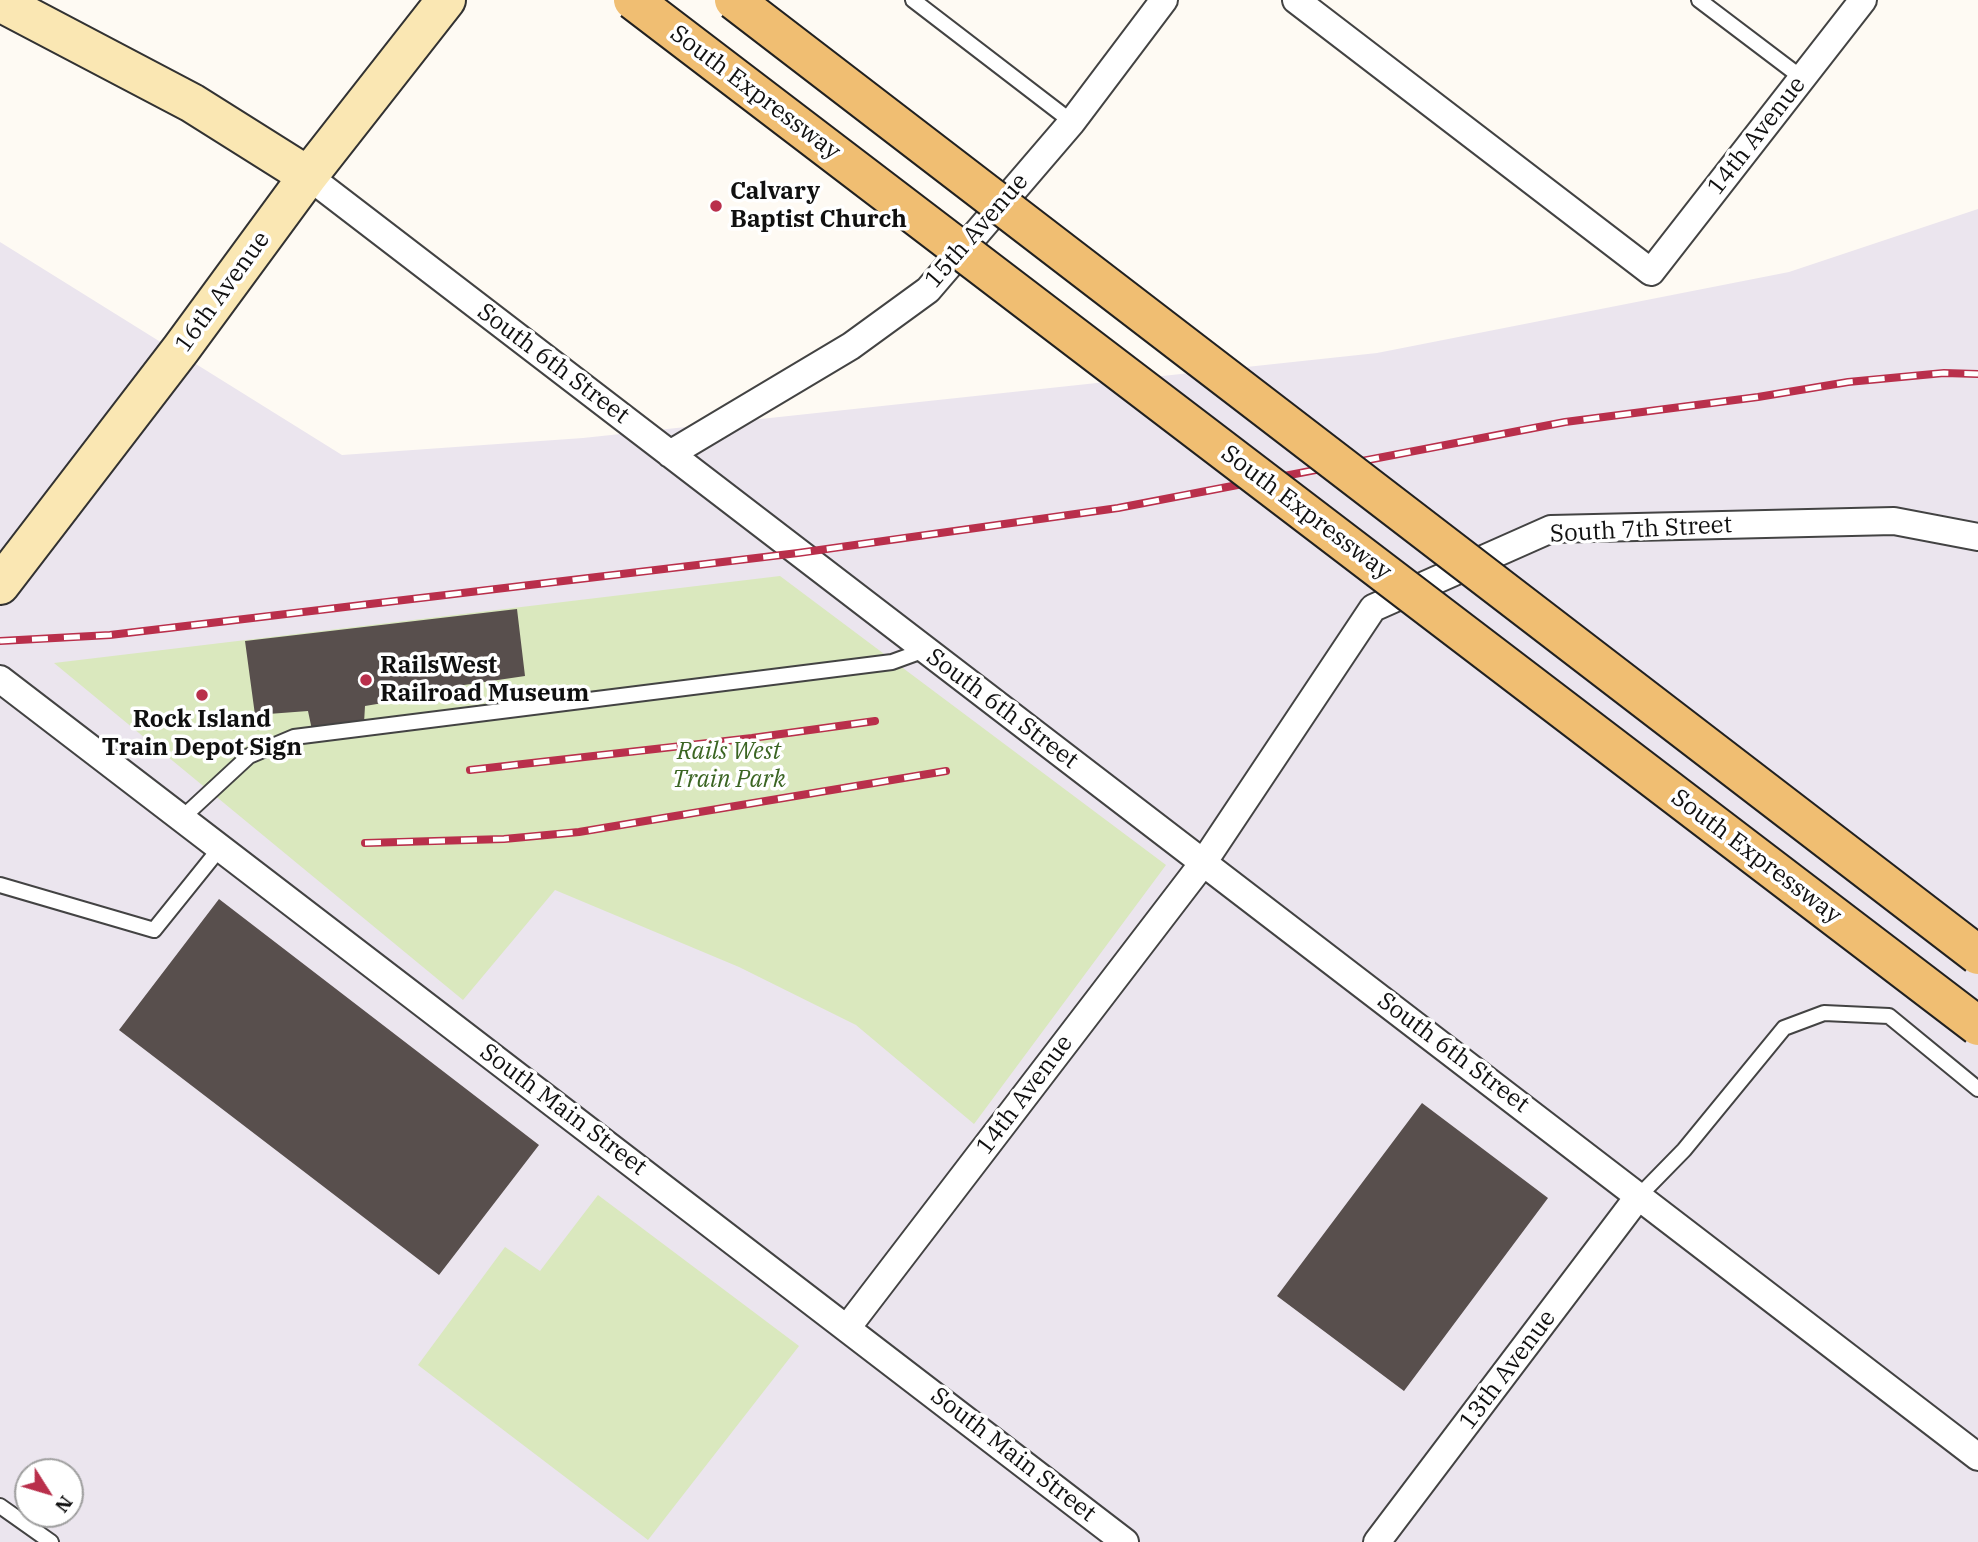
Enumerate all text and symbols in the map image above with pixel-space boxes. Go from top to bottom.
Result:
street label: South Expressway [664,20,846,166]
street label: 14th Avenue [1702,71,1812,201]
street label: 15th Avenue [919,168,1035,294]
place label: Calvary Baptist Church [730,178,907,234]
marker: Calvary Baptist Church [708,198,724,214]
street label: 16th Avenue [170,226,276,358]
street label: South 6th Street [472,298,634,430]
street label: South Expressway [1215,440,1397,586]
street label: South 7th Street [1549,511,1733,549]
street label: South 6th Street [921,643,1083,775]
place label: RailsWest Railroad Museum [380,652,589,708]
marker: RailsWest Railroad Museum [358,672,374,688]
marker: Rock Island Train Depot Sign [194,687,210,703]
place label: Rock Island Train Depot Sign [102,706,302,762]
park label: Rails West Train Park [672,738,786,794]
street label: South Expressway [1665,784,1847,930]
street label: South 6th Street [1372,987,1534,1119]
street label: 14th Avenue [971,1030,1079,1160]
street label: South Main Street [474,1038,652,1182]
street label: 13th Avenue [1454,1305,1562,1435]
street label: South Main Street [925,1382,1101,1528]
north arrow [14,1458,84,1528]
text: N [50,1491,78,1518]

